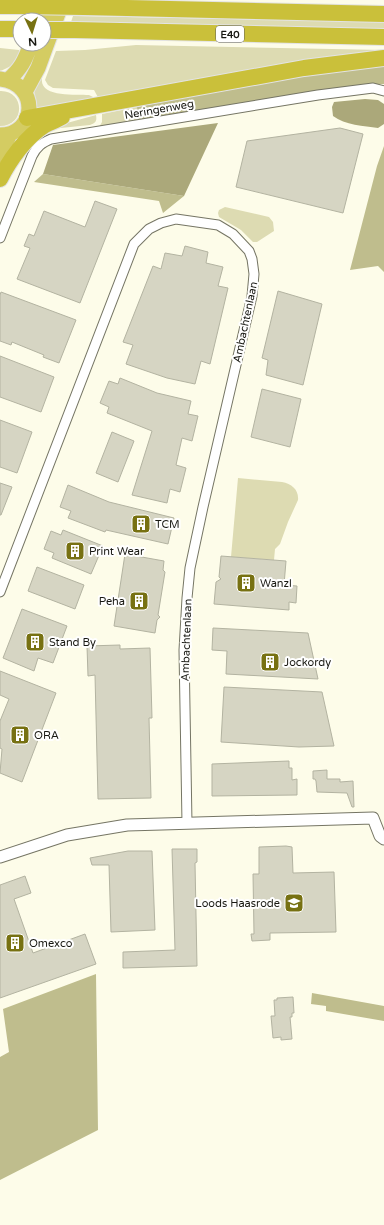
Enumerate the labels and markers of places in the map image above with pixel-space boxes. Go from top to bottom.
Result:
building icon: TCM [130,513,152,535]
place label: TCM [155,518,180,531]
building icon: Print Wear [64,540,86,562]
place label: Print Wear [89,545,145,558]
building icon: Wanzl [235,572,257,594]
place label: Wanzl [260,577,292,590]
building icon: Peha [128,590,150,612]
place label: Peha [99,595,125,608]
building icon: Stand By [24,631,46,653]
place label: Stand By [49,636,96,649]
building icon: Jockordy [259,651,281,673]
place label: Jockordy [284,656,331,669]
building icon: ORA [9,724,31,746]
place label: ORA [34,729,59,742]
school or university icon: Loods Haasrode [283,892,305,914]
place label: Loods Haasrode [195,897,280,910]
building icon: Omexco [4,932,26,954]
place label: Omexco [29,937,73,950]

